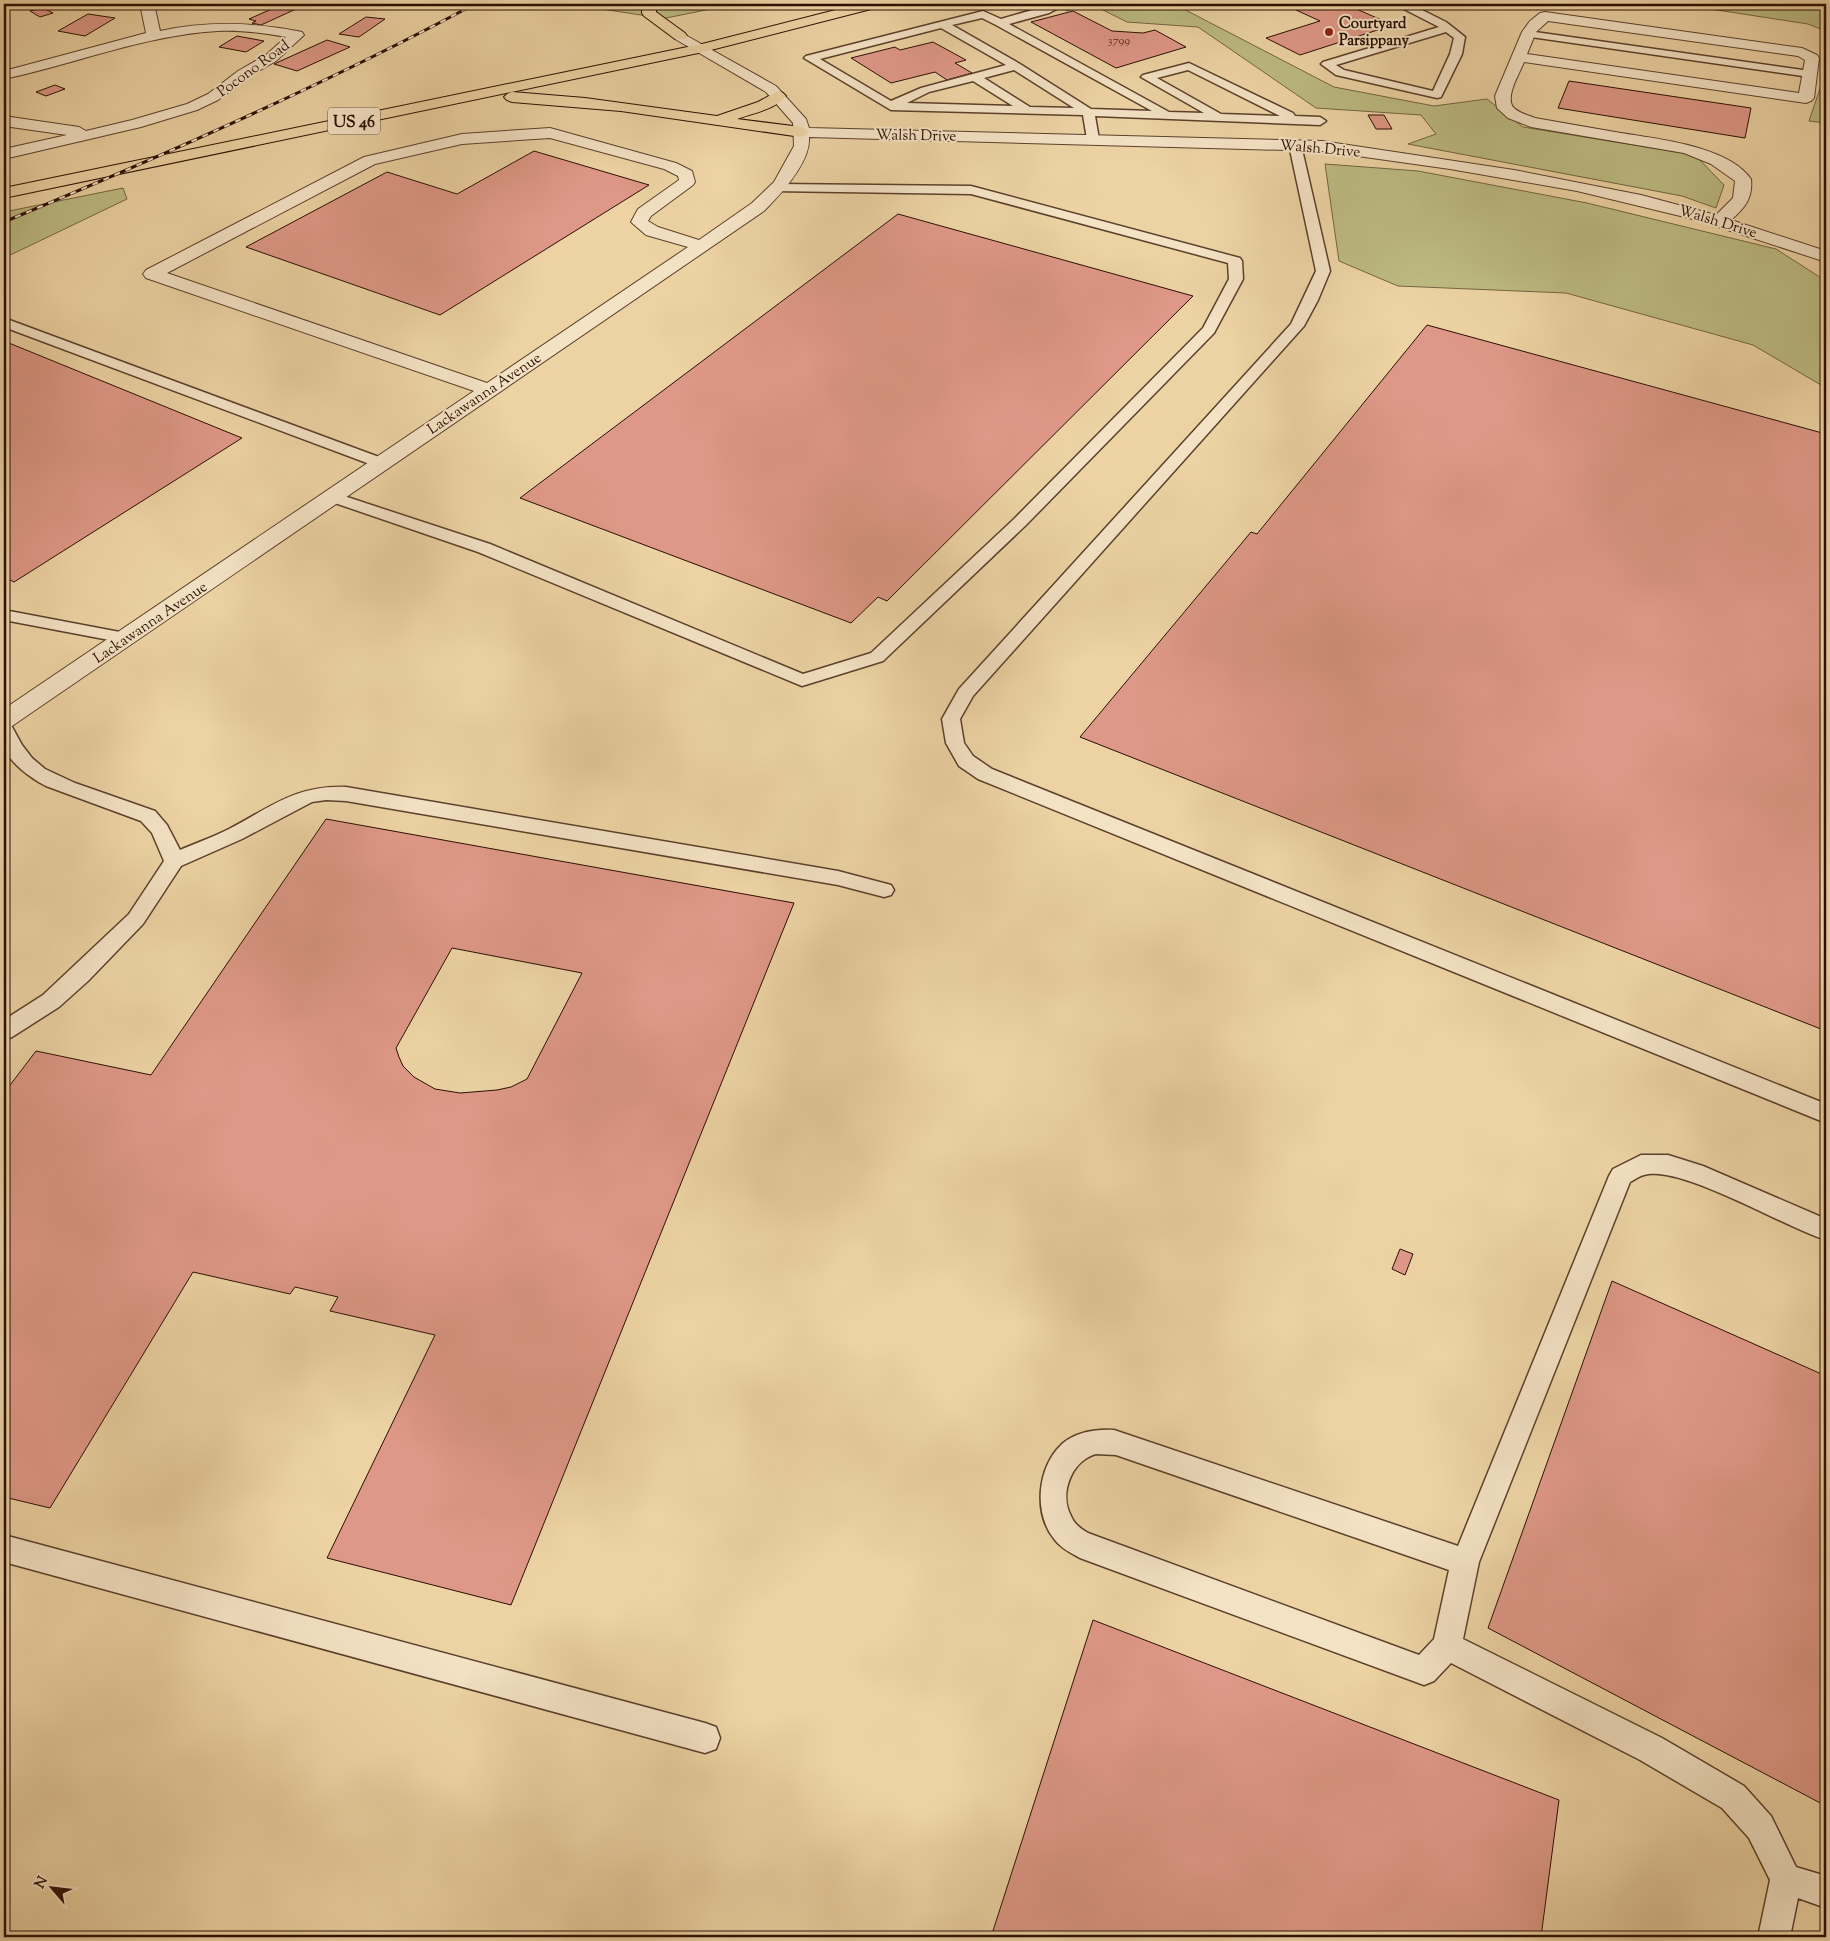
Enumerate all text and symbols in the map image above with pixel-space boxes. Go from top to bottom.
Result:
place label: Courtyard Parsippany [1339,14,1410,52]
marker: Courtyard Parsippany [1323,26,1335,38]
house number: 3799 [1108,32,1130,50]
street label: Pocono Road [213,35,295,103]
road number: US 46 [328,108,380,134]
street label: Walsh Drive [875,125,957,148]
street label: Walsh Drive [1279,136,1361,163]
street label: Walsh Drive [1676,201,1759,244]
street label: Lackawanna Avenue [424,348,546,440]
street label: Lackawanna Avenue [90,577,212,669]
north arrow [28,1864,78,1914]
text: N [31,1873,54,1892]

